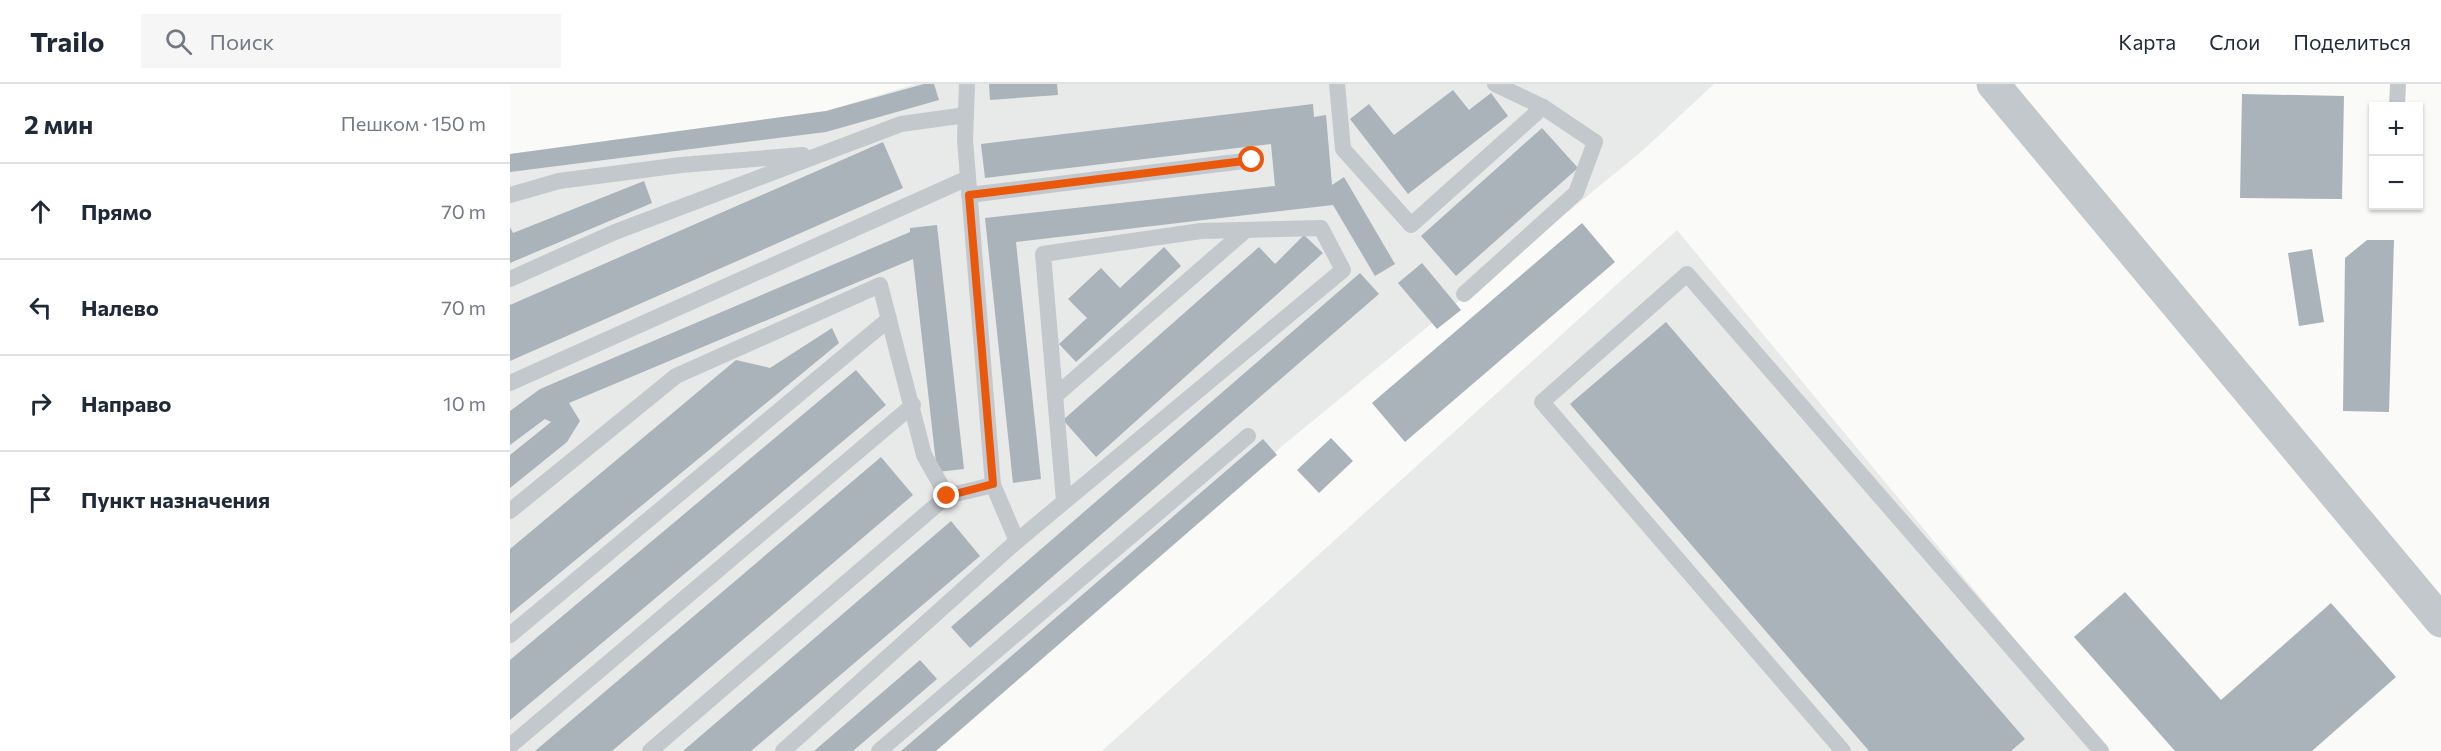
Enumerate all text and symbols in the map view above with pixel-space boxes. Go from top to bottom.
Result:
search box [141,14,561,68]
text: Trailo [30,24,105,58]
icon: search [162,25,195,58]
text: Поиск [210,28,274,55]
text: Карта [2118,29,2176,54]
text: Слои [2209,29,2260,54]
text: Поделиться [2293,29,2411,54]
map controls [2369,102,2423,210]
button: + [2369,102,2423,156]
text: 2 мин [24,108,93,139]
text: Пешком · 150 m [341,111,486,135]
route start [1238,146,1264,172]
button: − [2369,156,2423,210]
icon: ahead [24,195,57,228]
text: Прямо [81,198,152,225]
text: 70 m [441,199,486,223]
icon: left [24,291,57,324]
text: Налево [81,294,159,321]
text: 70 m [441,295,486,319]
icon: right [24,387,57,420]
text: Направо [81,390,171,417]
text: 10 m [443,391,486,415]
route end [933,482,959,508]
icon: arrive [24,483,57,516]
text: Пункт назначения [81,486,270,513]

